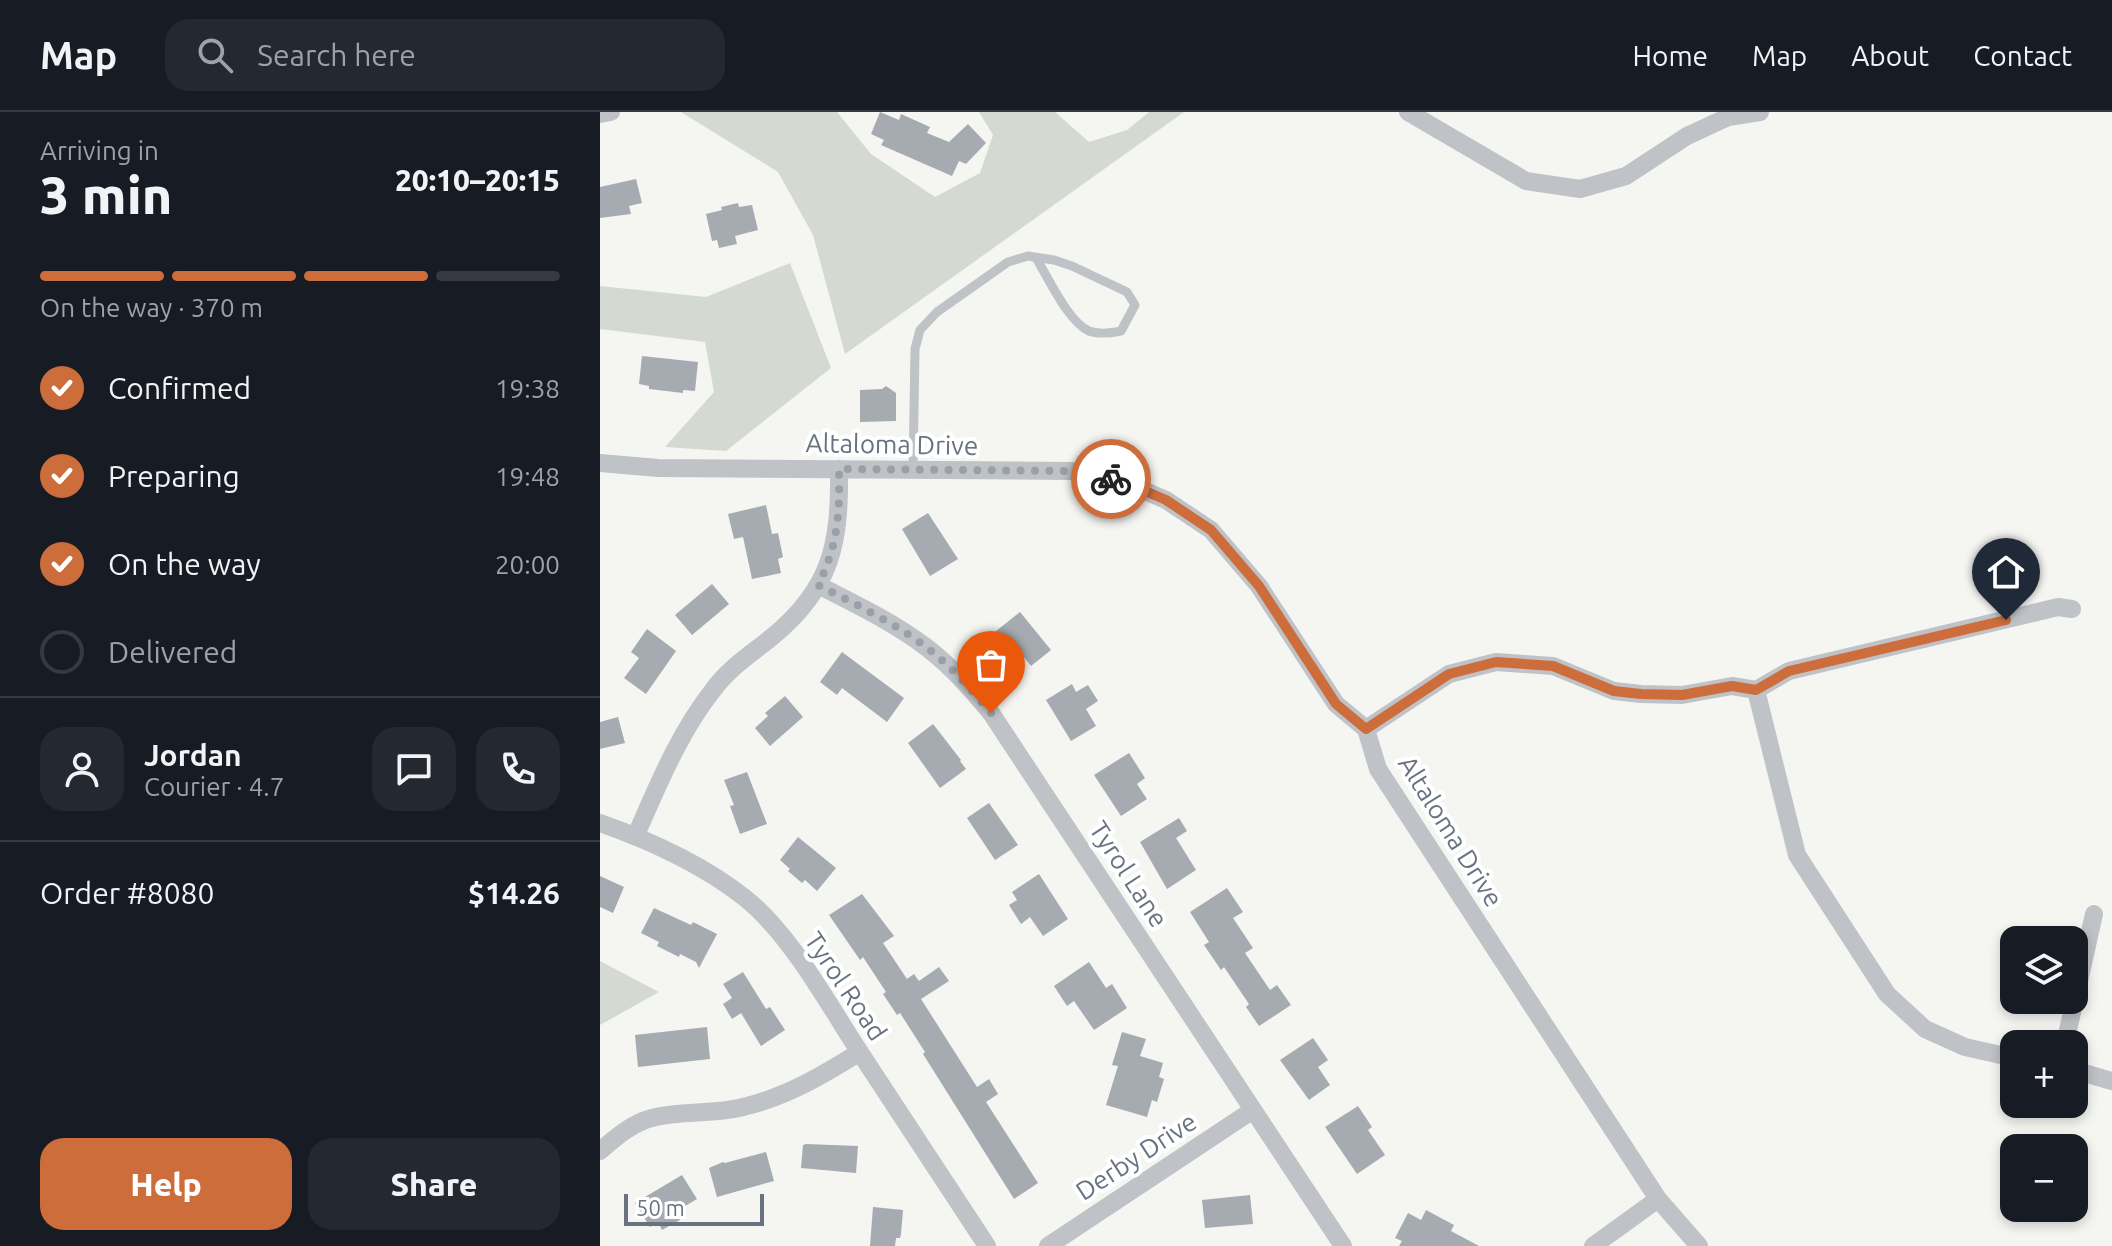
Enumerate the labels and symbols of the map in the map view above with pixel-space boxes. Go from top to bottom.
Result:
street label: Altaloma Drive [806,428,978,460]
courier [1071,439,1151,519]
pin [1972,538,2040,620]
pin [957,631,1025,713]
street label: Altaloma Drive [1393,750,1509,912]
street label: Tyrol Lane [1084,816,1174,932]
street label: Tyrol Road [799,926,893,1046]
street label: Derby Drive [1070,1106,1202,1206]
scale bar [624,1190,764,1226]

